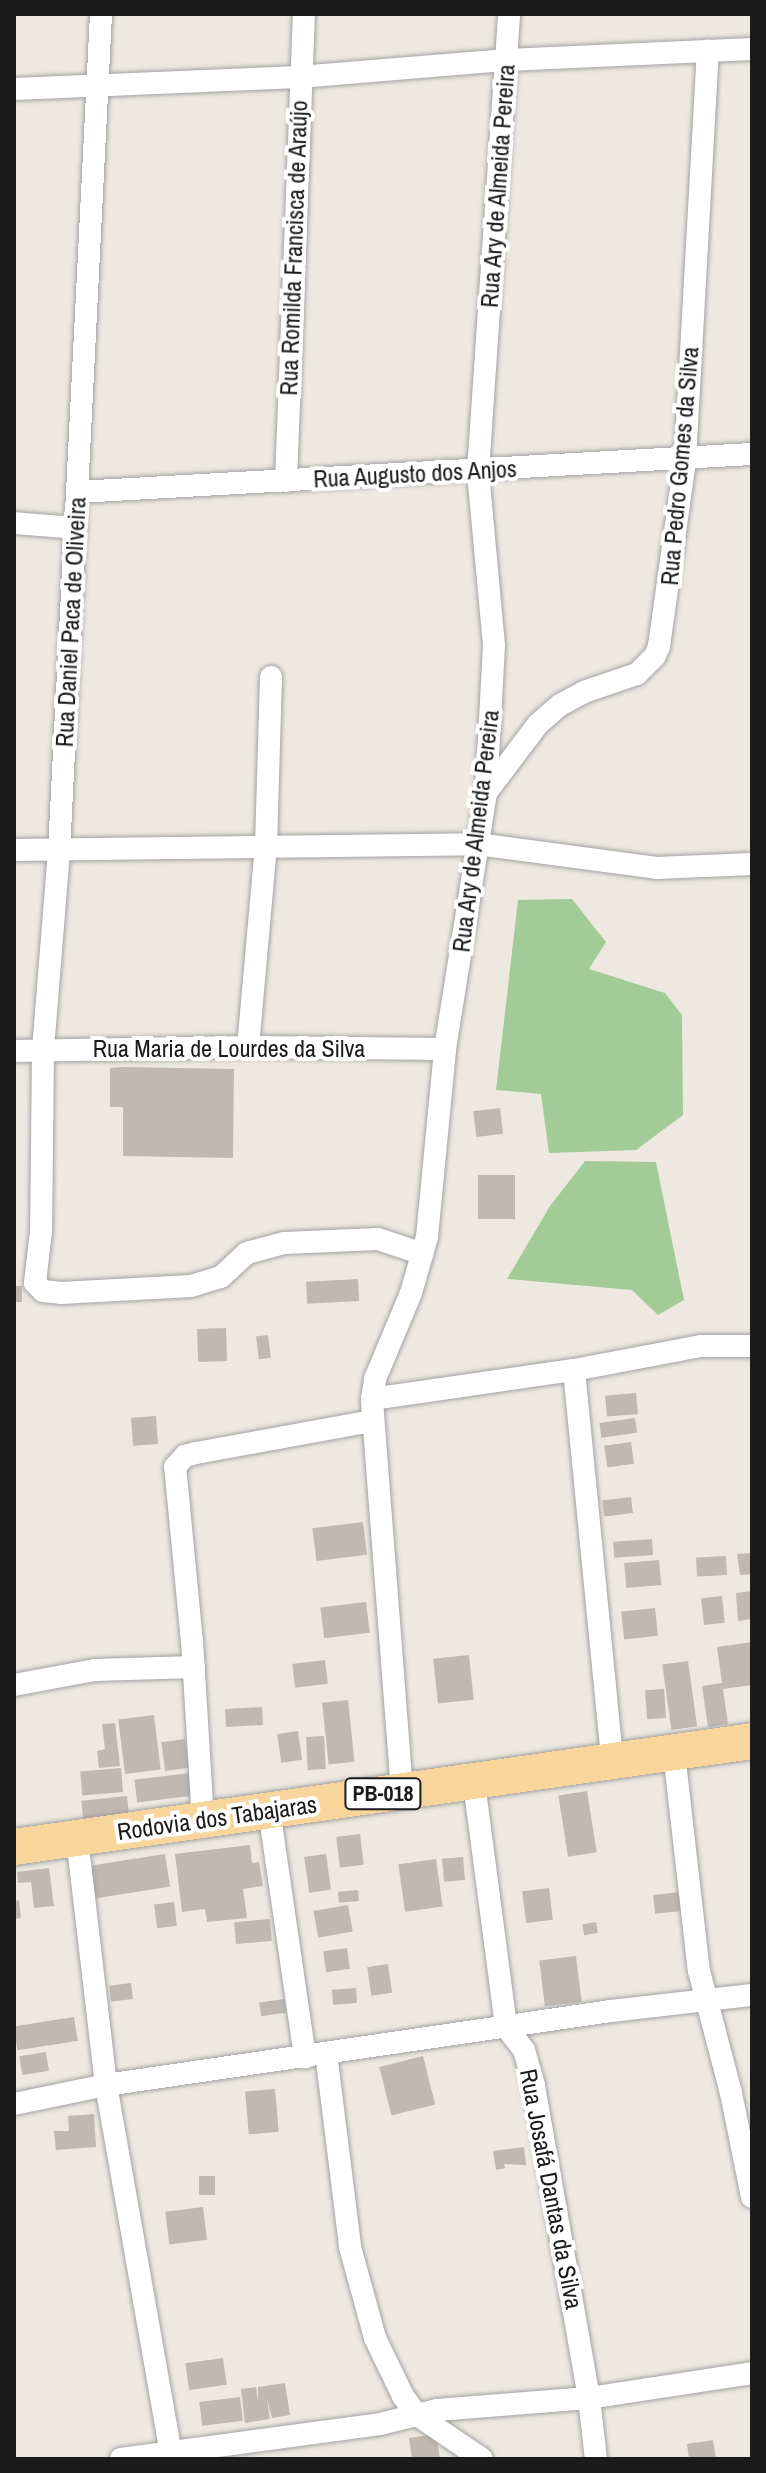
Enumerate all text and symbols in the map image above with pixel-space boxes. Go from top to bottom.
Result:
street label: Rua Ary de Almeida Pereira [475,62,521,310]
street label: Rua Romilda Francisca de Araújo [274,99,314,397]
street label: Rua Pedro Gomes da Silva [655,345,705,587]
street label: Rua Augusto dos Anjos [312,454,518,494]
street label: Rua Daniel Paca de Oliveira [50,496,92,748]
street label: Rua Ary de Almeida Pereira [447,707,505,955]
street label: Rua Maria de Lourdes da Silva [93,1035,365,1063]
road number: PB-018 [343,1776,423,1812]
street label: Rodovia dos Tabajaras [115,1790,319,1846]
street label: Rua Josafá Dantas da Silva [514,2067,588,2311]

